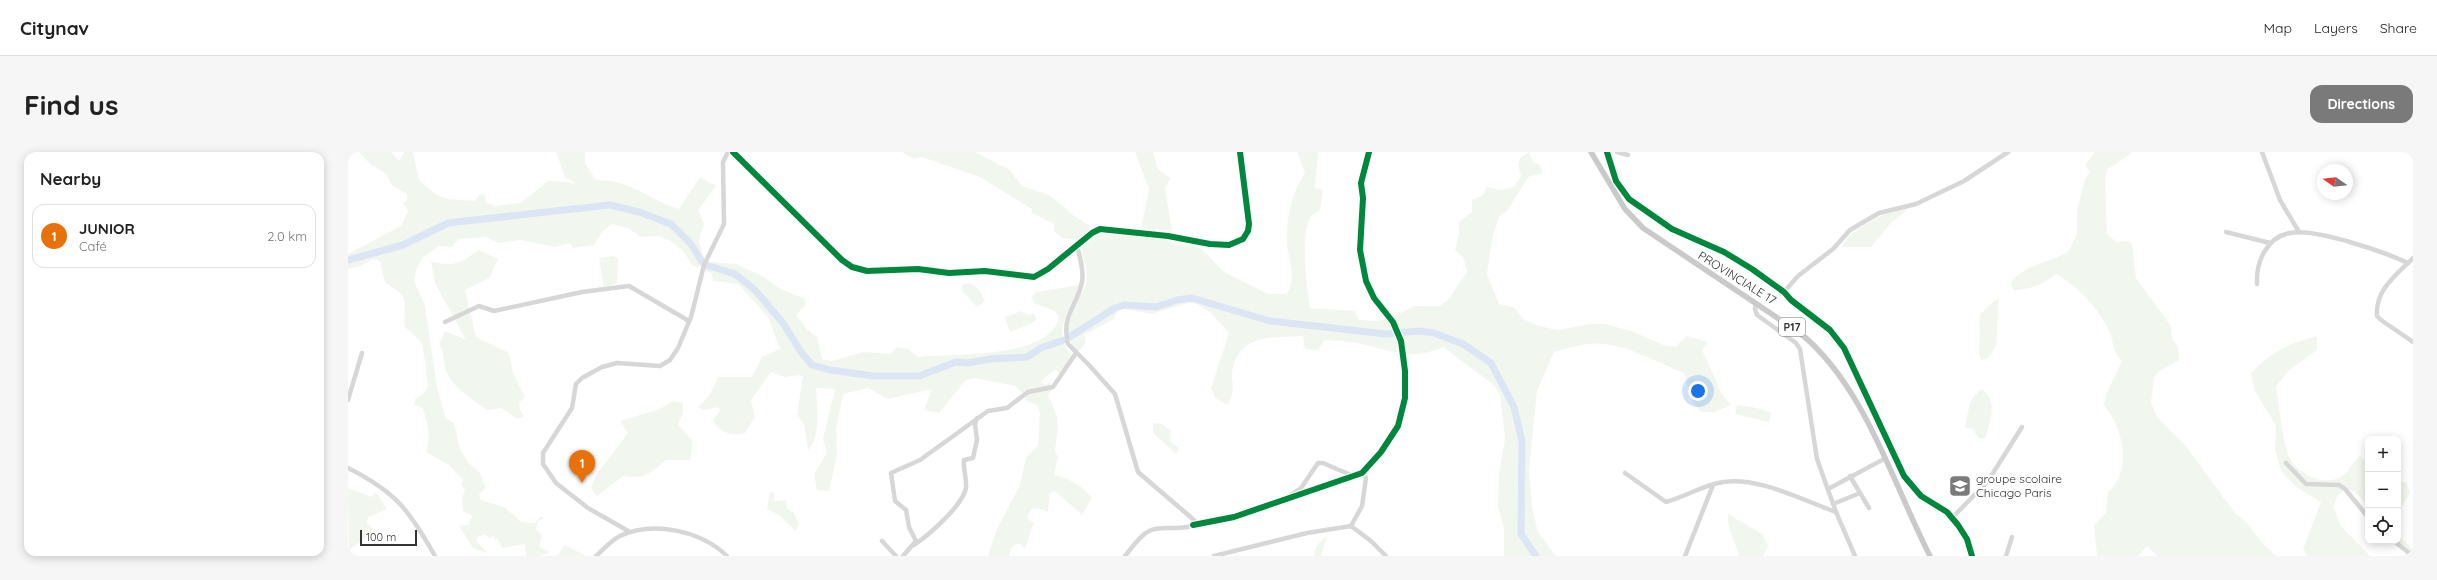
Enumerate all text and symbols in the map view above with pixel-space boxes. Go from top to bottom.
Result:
text: Citynav [20,16,89,40]
text: Map [2263,19,2292,37]
text: Layers [2314,19,2358,37]
text: Share [2380,19,2417,37]
button: Directions [2310,85,2413,123]
text: Find us [24,87,118,122]
north arrow [2317,164,2353,200]
text: Nearby [40,168,101,189]
text: JUNIOR [79,219,135,238]
text: 1 [51,228,57,244]
text: 2.0 km [267,228,307,244]
text: Café [79,238,107,254]
street label: PROVINCIALE 17 [1695,247,1779,308]
road number: P17 [1779,318,1805,336]
your location [1688,381,1708,401]
map controls [2365,436,2401,544]
button: + [2365,436,2401,472]
pin: 1 [569,450,595,483]
place label: groupe scolaire Chicago Paris [1976,471,2062,500]
button: − [2365,472,2401,508]
school or university icon: groupe scolaire Chicago Paris [1947,473,1973,499]
button: locate [2365,508,2401,544]
scale bar [360,528,417,547]
text: 100 m [366,530,396,544]

